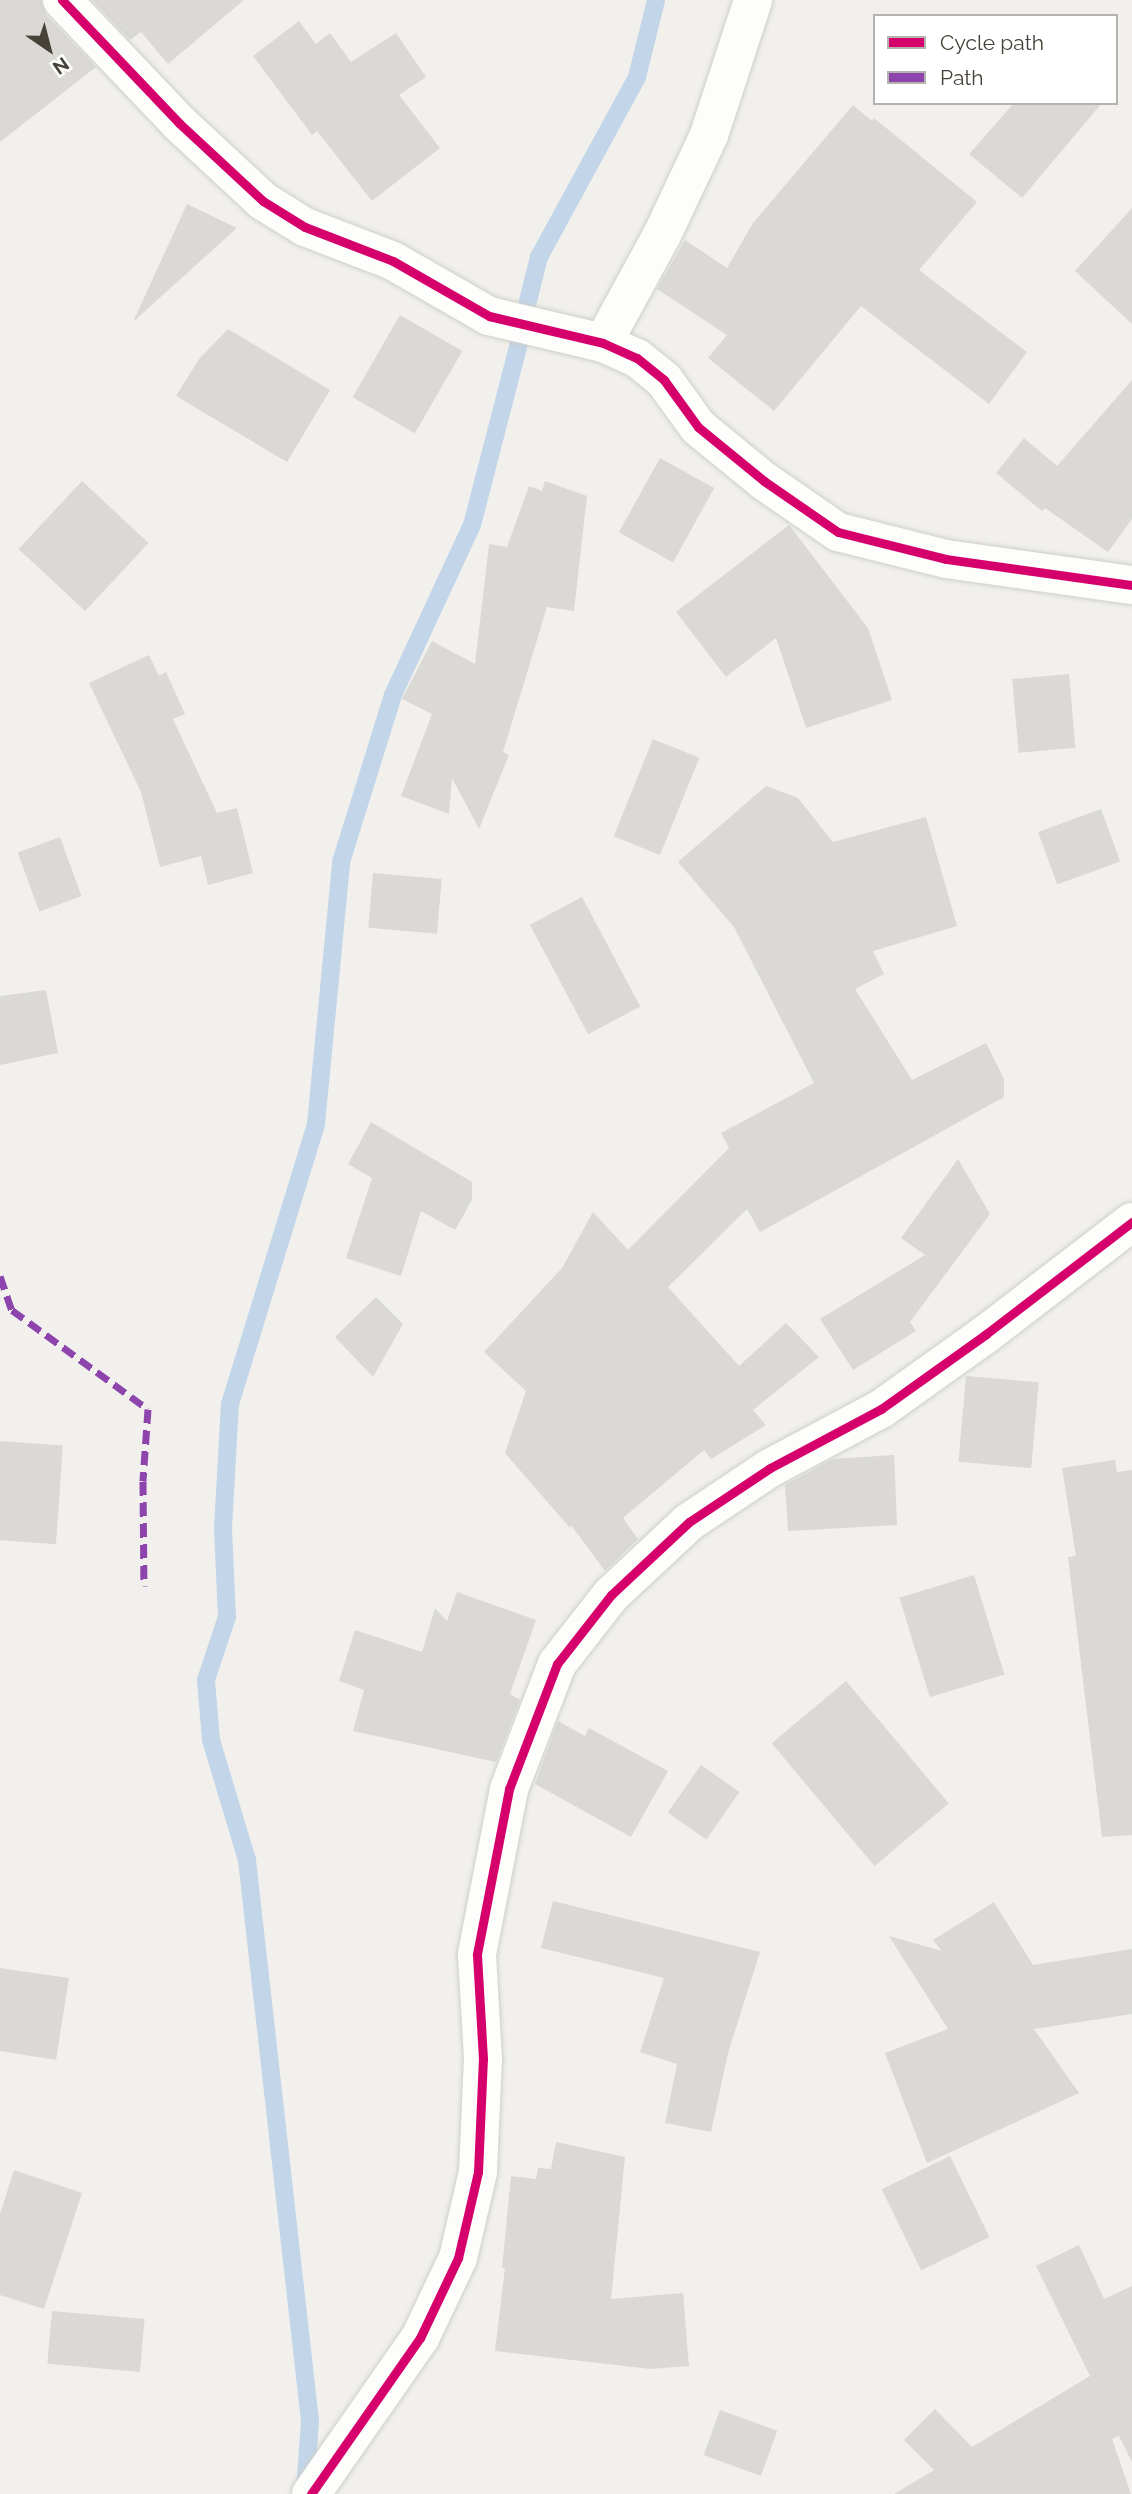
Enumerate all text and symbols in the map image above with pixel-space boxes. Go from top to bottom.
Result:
north arrow [14,14,84,84]
legend [873,14,1118,105]
text: Cycle path [940,30,1044,55]
text: N [49,53,73,79]
text: Path [940,65,984,90]

